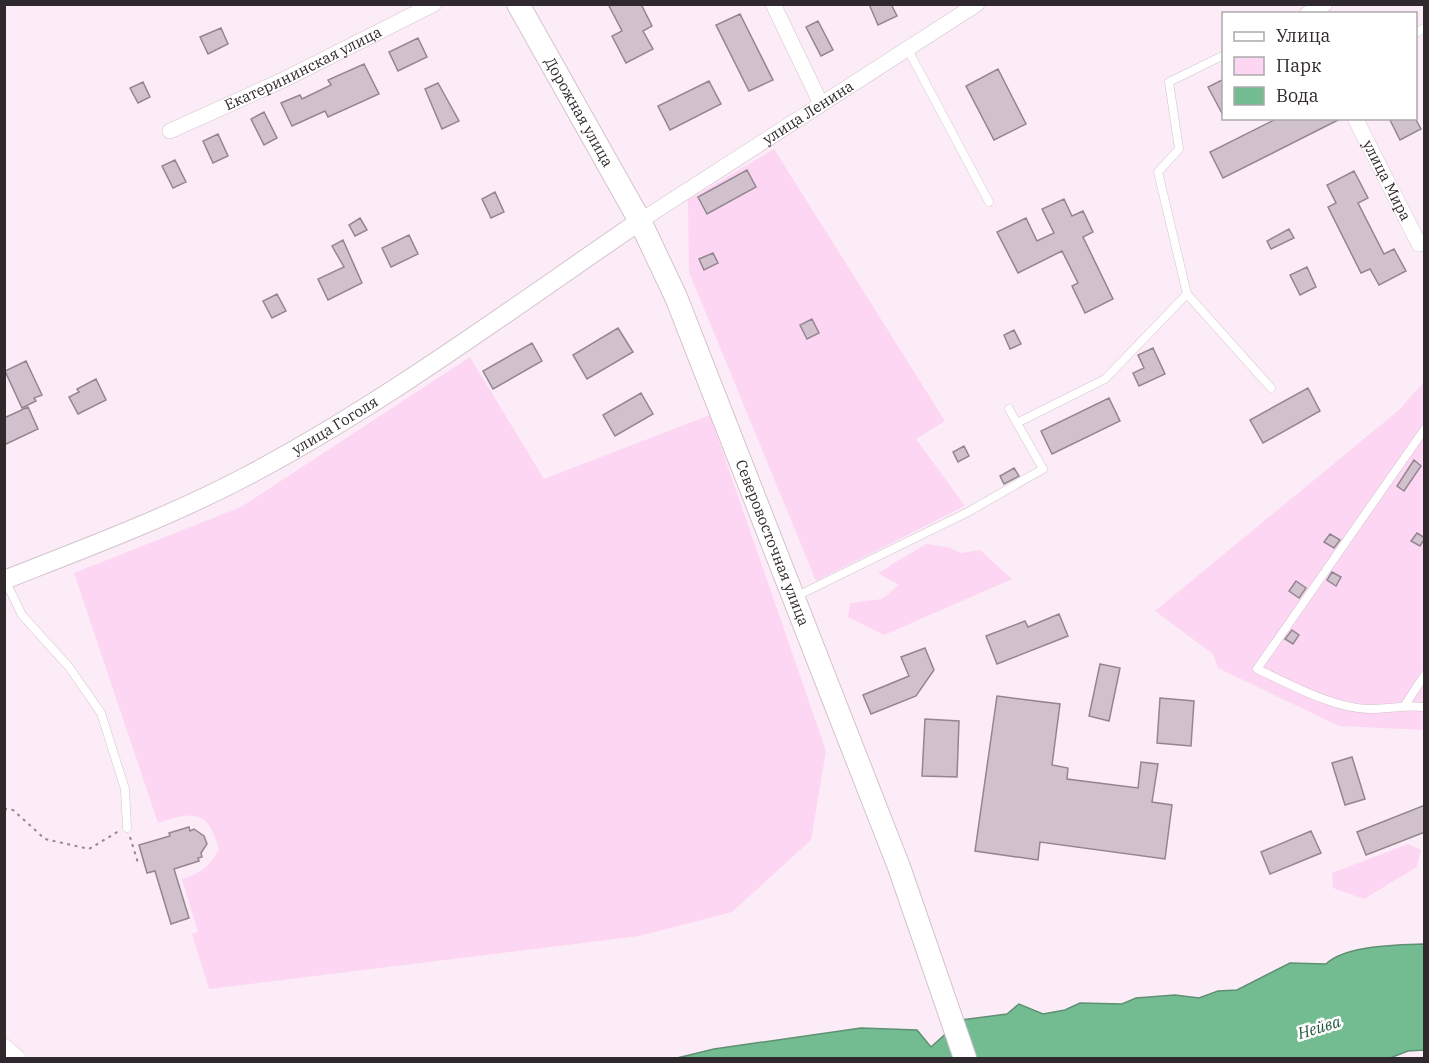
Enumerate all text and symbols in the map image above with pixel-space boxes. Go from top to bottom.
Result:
legend [1222,12,1417,120]
street label: Екатерининская улица [221,22,385,114]
text: Улица [1276,24,1331,47]
street label: Дорожная улица [541,54,618,170]
text: Парк [1276,54,1322,77]
street label: улица Ленина [759,76,857,148]
text: Вода [1276,84,1319,107]
street label: улица Мира [1359,136,1416,224]
street label: улица Гоголя [288,392,382,458]
street label: Северовосточная улица [732,457,814,629]
water label: Нейва [1294,1011,1343,1043]

